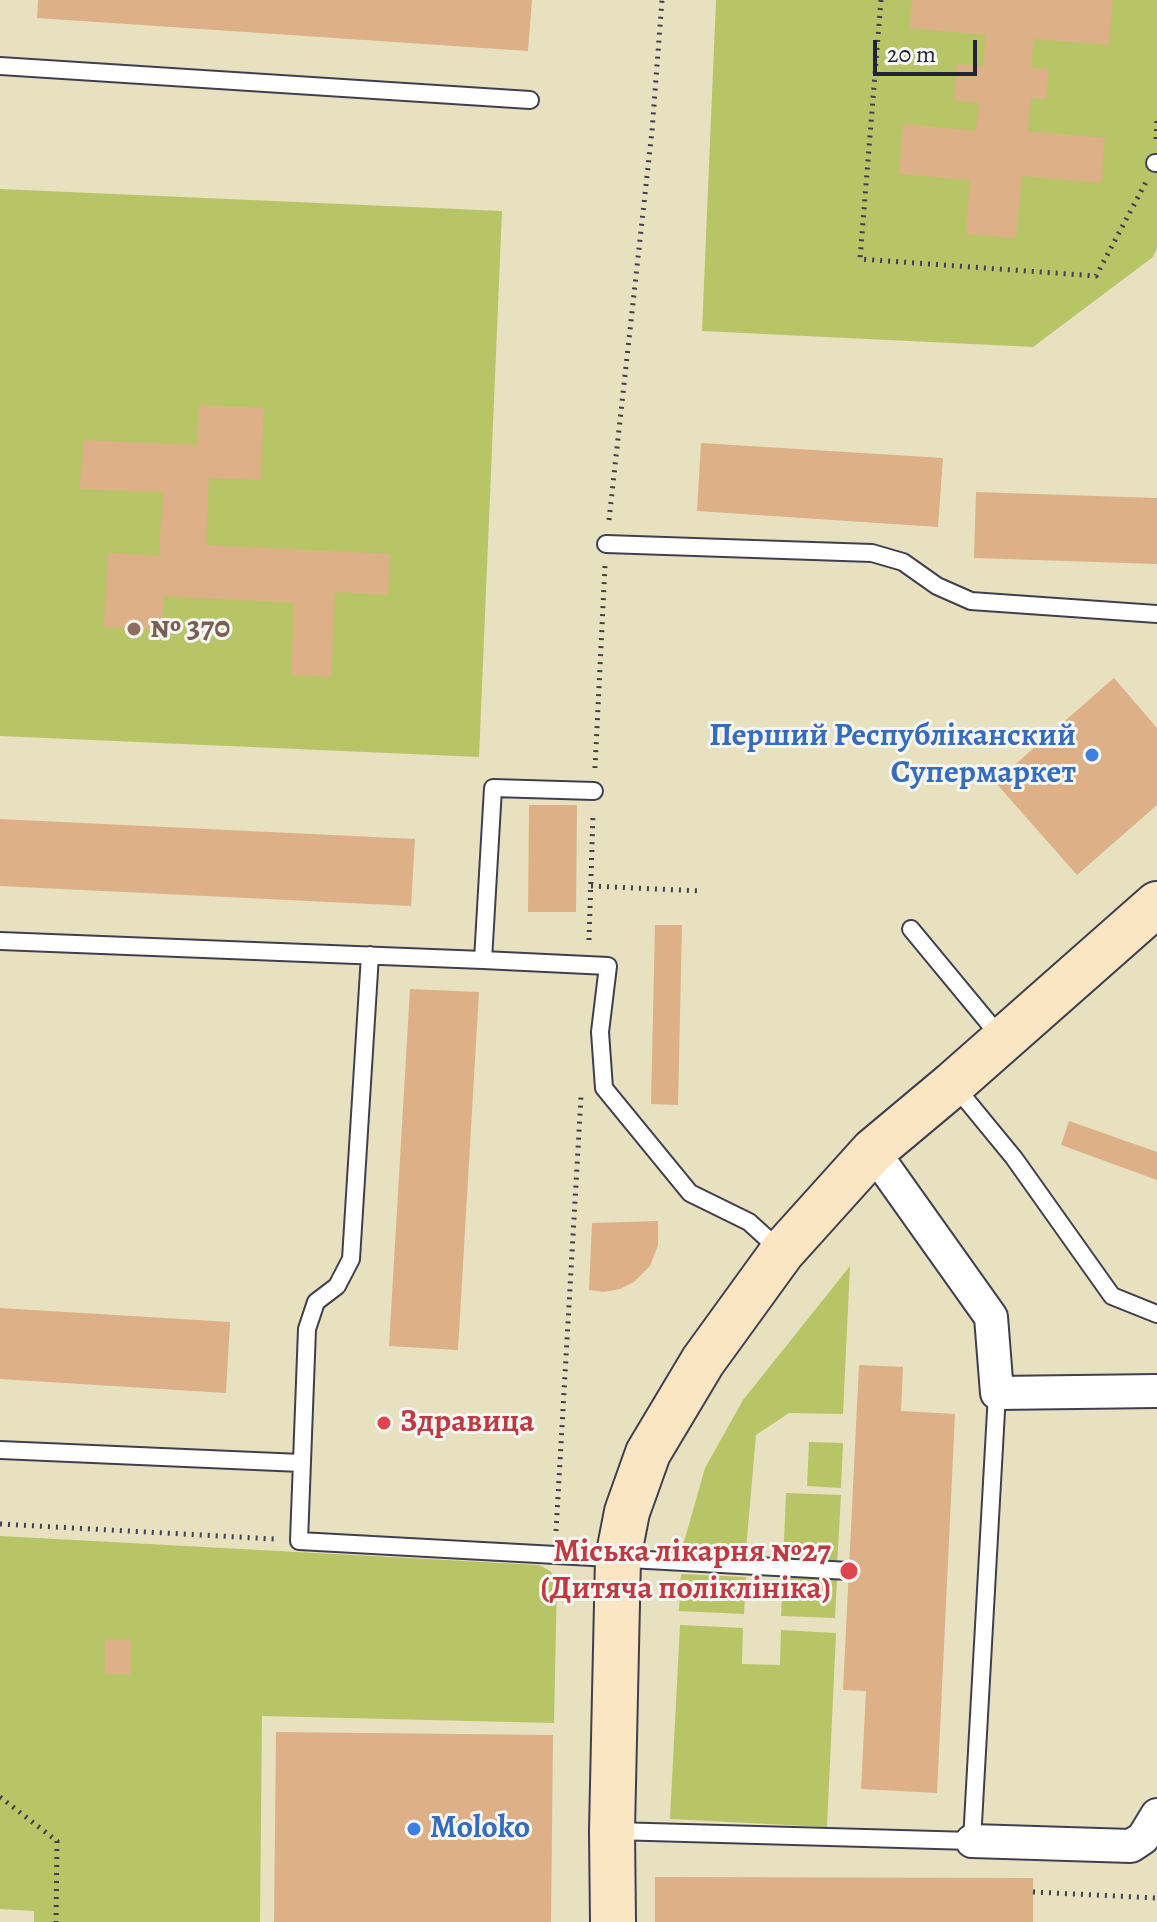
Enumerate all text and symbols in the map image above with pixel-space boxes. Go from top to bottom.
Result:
scale bar [877,24,981,74]
text: 20 m [887,38,936,70]
place label: № 370 [150,610,230,648]
marker: № 370 [125,620,143,638]
place label: Перший Республiканский Супермаркет [709,718,1076,793]
marker: Перший Республiканский Супермаркет [1083,746,1101,764]
place label: Здравица [400,1404,535,1442]
marker: Здравица [375,1414,393,1432]
place label: Міська лікарня №27 (Дитяча поліклініка) [540,1534,831,1609]
marker: Міська лікарня №27 (Дитяча поліклініка) [838,1560,860,1582]
place label: Moloko [430,1810,530,1848]
marker: Moloko [405,1820,423,1838]

